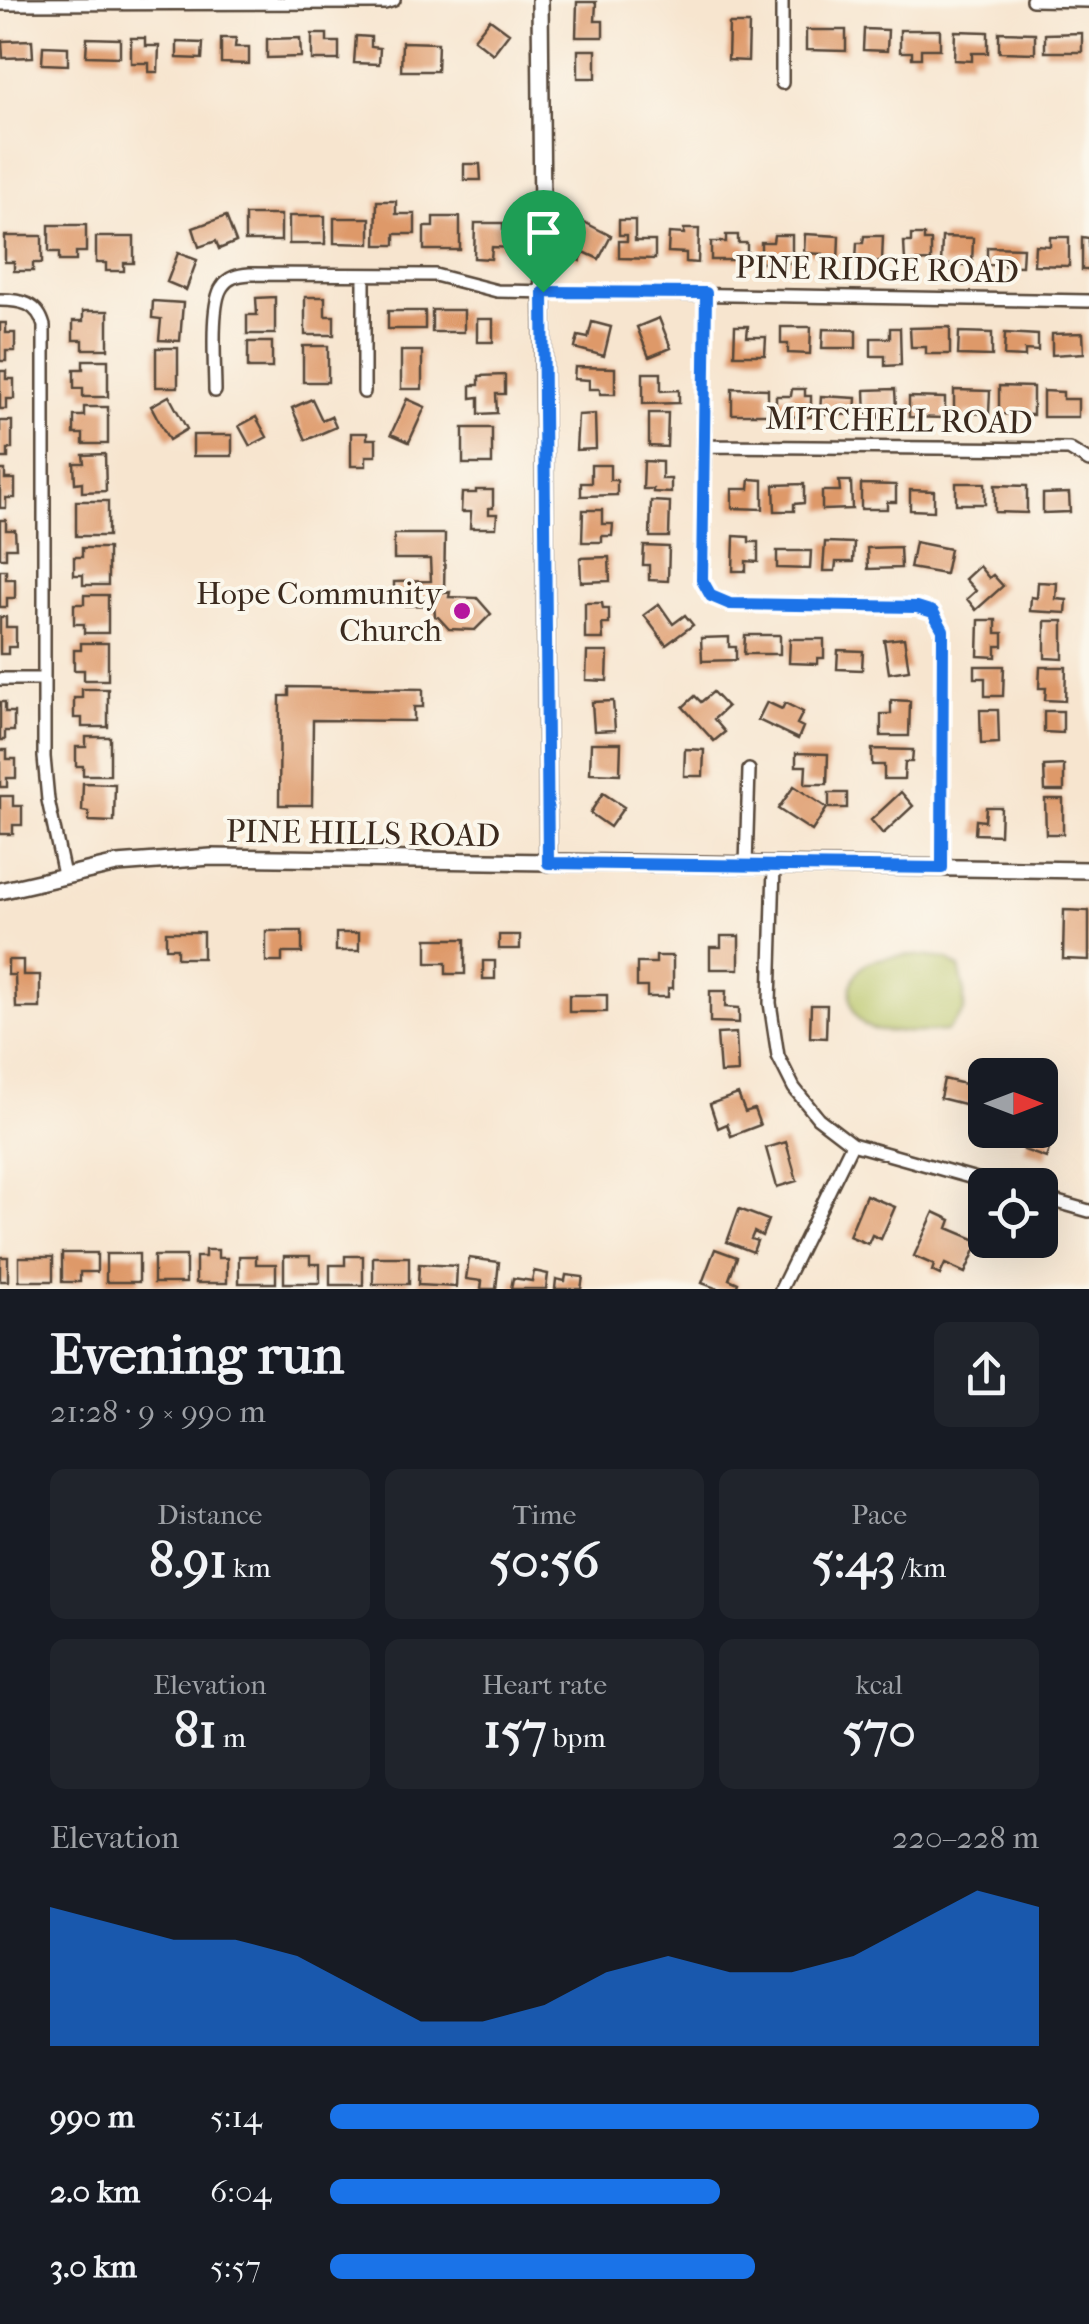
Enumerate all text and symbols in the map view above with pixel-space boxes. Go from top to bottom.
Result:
pin [501,190,586,293]
icon: arrive [516,205,571,260]
street label: PINE RIDGE ROAD [735,249,1019,290]
street label: MITCHELL ROAD [765,400,1033,441]
place label: Hope Community Church [196,575,443,649]
marker: Hope Community Church [451,600,473,622]
street label: PINE HILLS ROAD [226,813,500,854]
north arrow [968,1058,1058,1148]
map controls [968,1058,1058,1258]
button: locate [968,1168,1058,1258]
button: share [934,1322,1039,1427]
text: Evening run [50,1323,344,1387]
text: 21:28 · 9 × 990 m [50,1393,266,1430]
text: Distance [157,1498,262,1531]
text: Time [513,1498,576,1531]
text: Pace [851,1498,907,1531]
text: 8.91 [149,1531,227,1590]
text: 50:56 [490,1531,599,1590]
text: 5:43 [812,1531,896,1590]
text: km [227,1551,271,1584]
text: /km [896,1551,946,1584]
text: Elevation [153,1668,266,1701]
text: Heart rate [482,1668,607,1701]
text: kcal [856,1668,903,1701]
text: 81 [174,1701,217,1760]
text: 157 [483,1701,547,1760]
text: 570 [843,1701,916,1760]
text: m [217,1721,246,1754]
text: bpm [547,1721,606,1754]
text: Elevation [50,1819,179,1856]
text: 220–228 m [892,1819,1039,1856]
text: 990 m [50,2098,135,2135]
text: 5:14 [210,2098,262,2135]
text: 2.0 km [50,2173,140,2210]
text: 6:04 [210,2173,271,2210]
text: 3.0 km [50,2248,137,2285]
text: 5:57 [210,2248,261,2285]

